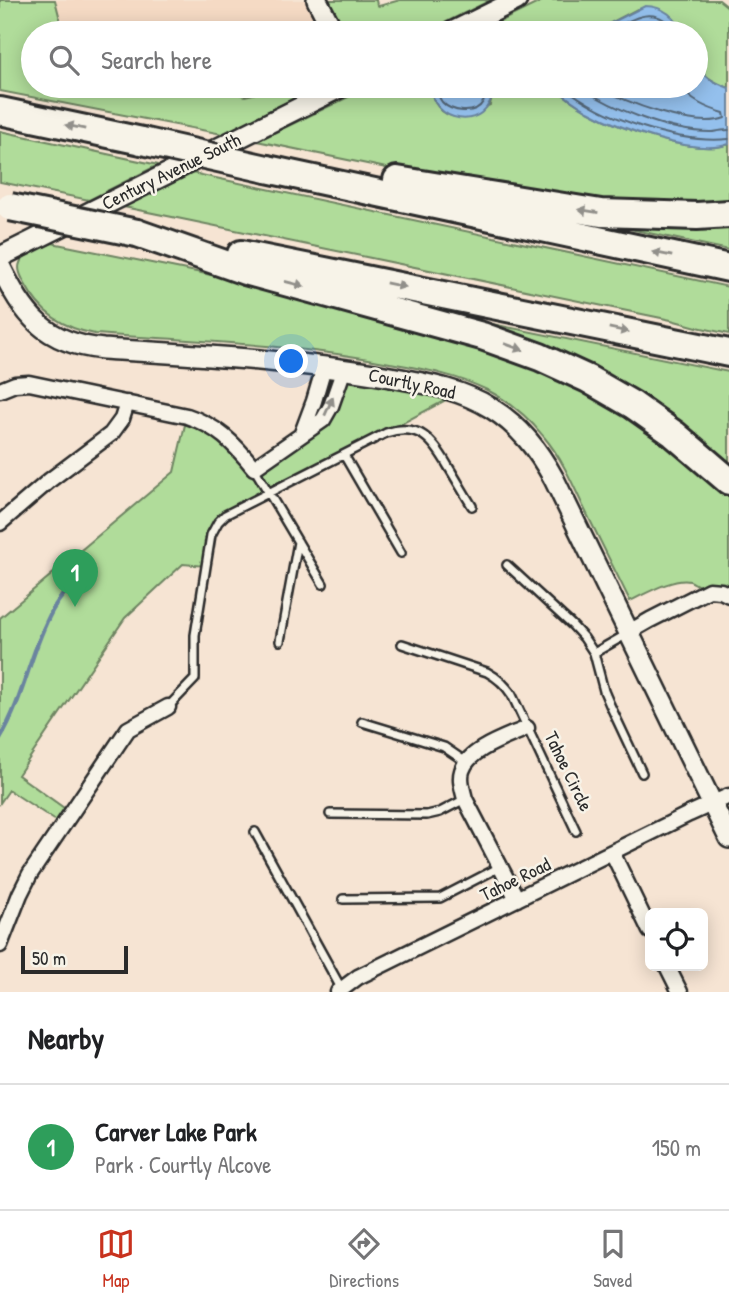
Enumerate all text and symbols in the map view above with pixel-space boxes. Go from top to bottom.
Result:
search box [21,21,708,98]
icon: search [45,41,83,79]
text: Search here [101,42,212,77]
one-way arrow [64,122,86,133]
street label: Century Avenue South [97,126,245,216]
one-way arrow [576,205,598,216]
one-way arrow [651,248,673,259]
one-way arrow [385,279,407,290]
one-way arrow [285,280,306,290]
one-way arrow [608,325,630,336]
one-way arrow [503,342,524,353]
your location [274,344,308,378]
street label: Courtly Road [366,361,458,405]
one-way arrow [324,396,335,417]
pin: 1 [52,549,98,607]
street label: Tahoe Circle [538,727,600,816]
street label: Tahoe Road [476,851,555,907]
map controls [645,908,708,971]
button: locate [645,908,708,971]
scale bar [21,943,128,975]
text: 50 m [32,945,66,971]
text: Nearby [28,1018,104,1058]
text: Carver Lake Park [95,1114,257,1149]
text: 1 [47,1132,55,1163]
text: 150 m [652,1132,701,1163]
text: Park · Courtly Alcove [95,1149,272,1180]
tab: Map [97,1225,135,1293]
tab: Directions [329,1225,399,1293]
tab: Saved [593,1225,632,1293]

